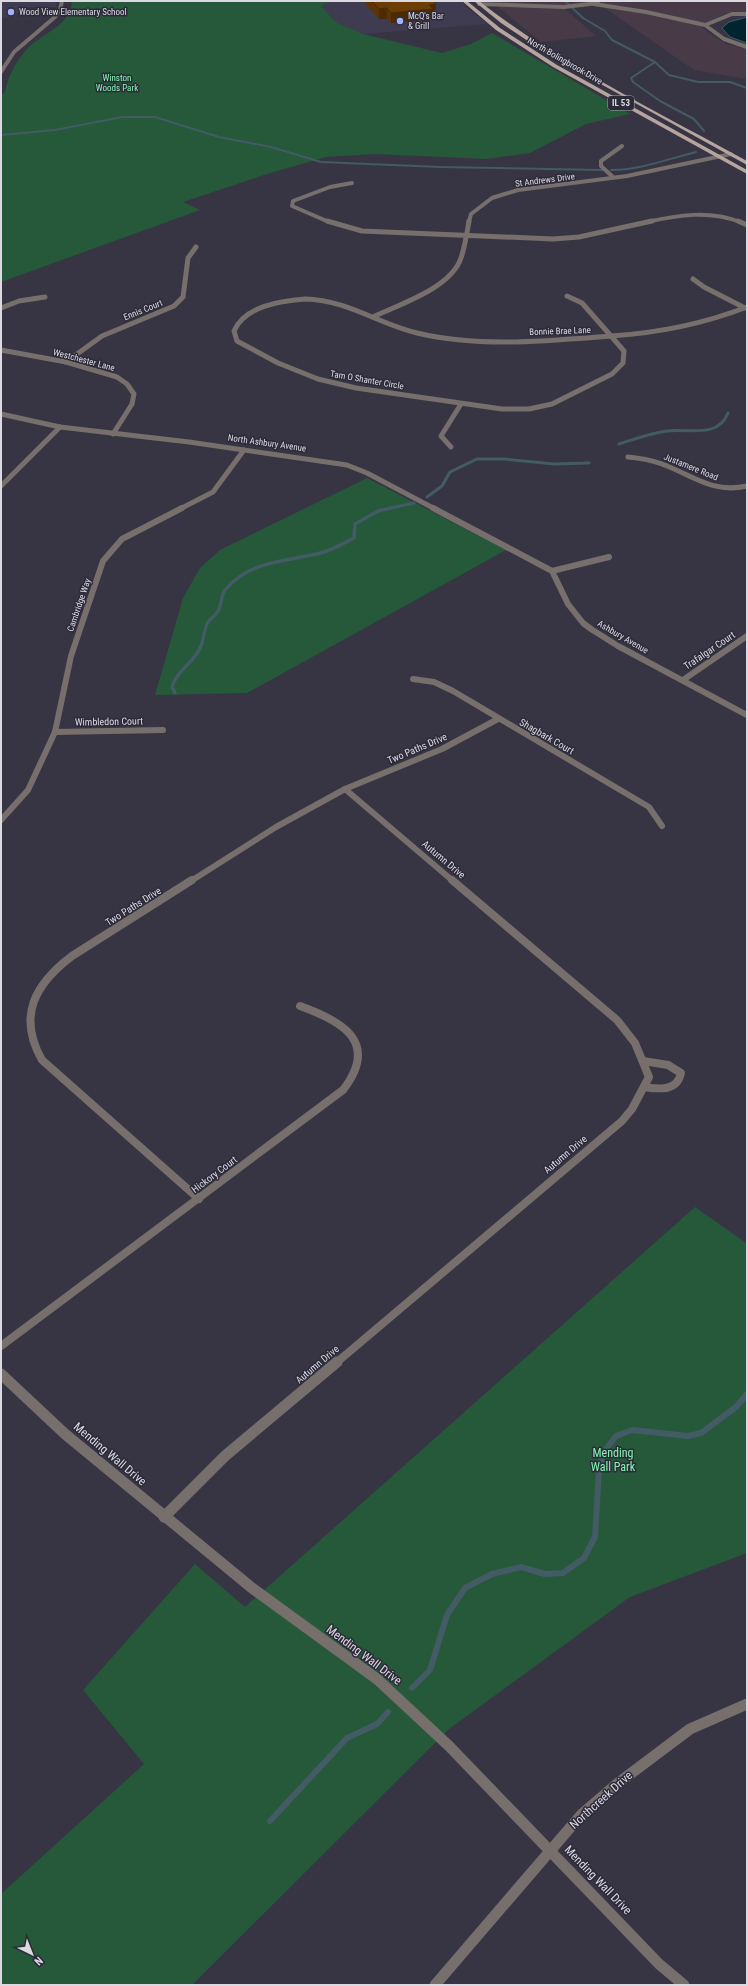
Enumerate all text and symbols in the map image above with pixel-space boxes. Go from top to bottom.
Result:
marker: Wood View Elementary School [6,7,16,17]
place label: Wood View Elementary School [19,7,127,17]
place label: McQ's Bar & Grill [408,11,444,31]
marker: McQ's Bar & Grill [395,16,405,26]
street label: North Bolingbrook Drive [526,35,604,87]
park label: Winston Woods Park [96,73,138,93]
road number: IL 53 [608,96,634,110]
street label: St Andrews Drive [514,171,576,189]
street label: Ennis Court [122,298,164,322]
street label: Bonnie Brae Lane [529,325,591,337]
street label: Westchester Lane [52,347,116,373]
street label: Tam O Shanter Circle [329,369,405,391]
street label: North Ashbury Avenue [227,433,307,453]
street label: Justamere Road [662,452,720,482]
street label: Cambridge Way [65,577,93,633]
street label: Ashbury Avenue [596,618,650,656]
street label: Trafalgar Court [682,629,737,672]
street label: Wimbledon Court [75,715,143,728]
street label: Shagbark Court [518,716,576,756]
street label: Two Paths Drive [386,731,449,766]
street label: Autumn Drive [420,838,468,881]
street label: Two Paths Drive [103,885,163,928]
street label: Autumn Drive [541,1133,589,1176]
street label: Hickory Court [189,1154,239,1195]
street label: Autumn Drive [293,1343,341,1386]
street label: Mending Wall Drive [71,1420,149,1489]
park label: Mending Wall Park [591,1446,636,1474]
street label: Mending Wall Drive [324,1622,405,1688]
street label: Northcreek Drive [567,1768,635,1832]
street label: Mending Wall Drive [561,1843,635,1918]
north arrow [12,1934,52,1974]
text: N [31,1954,45,1968]

